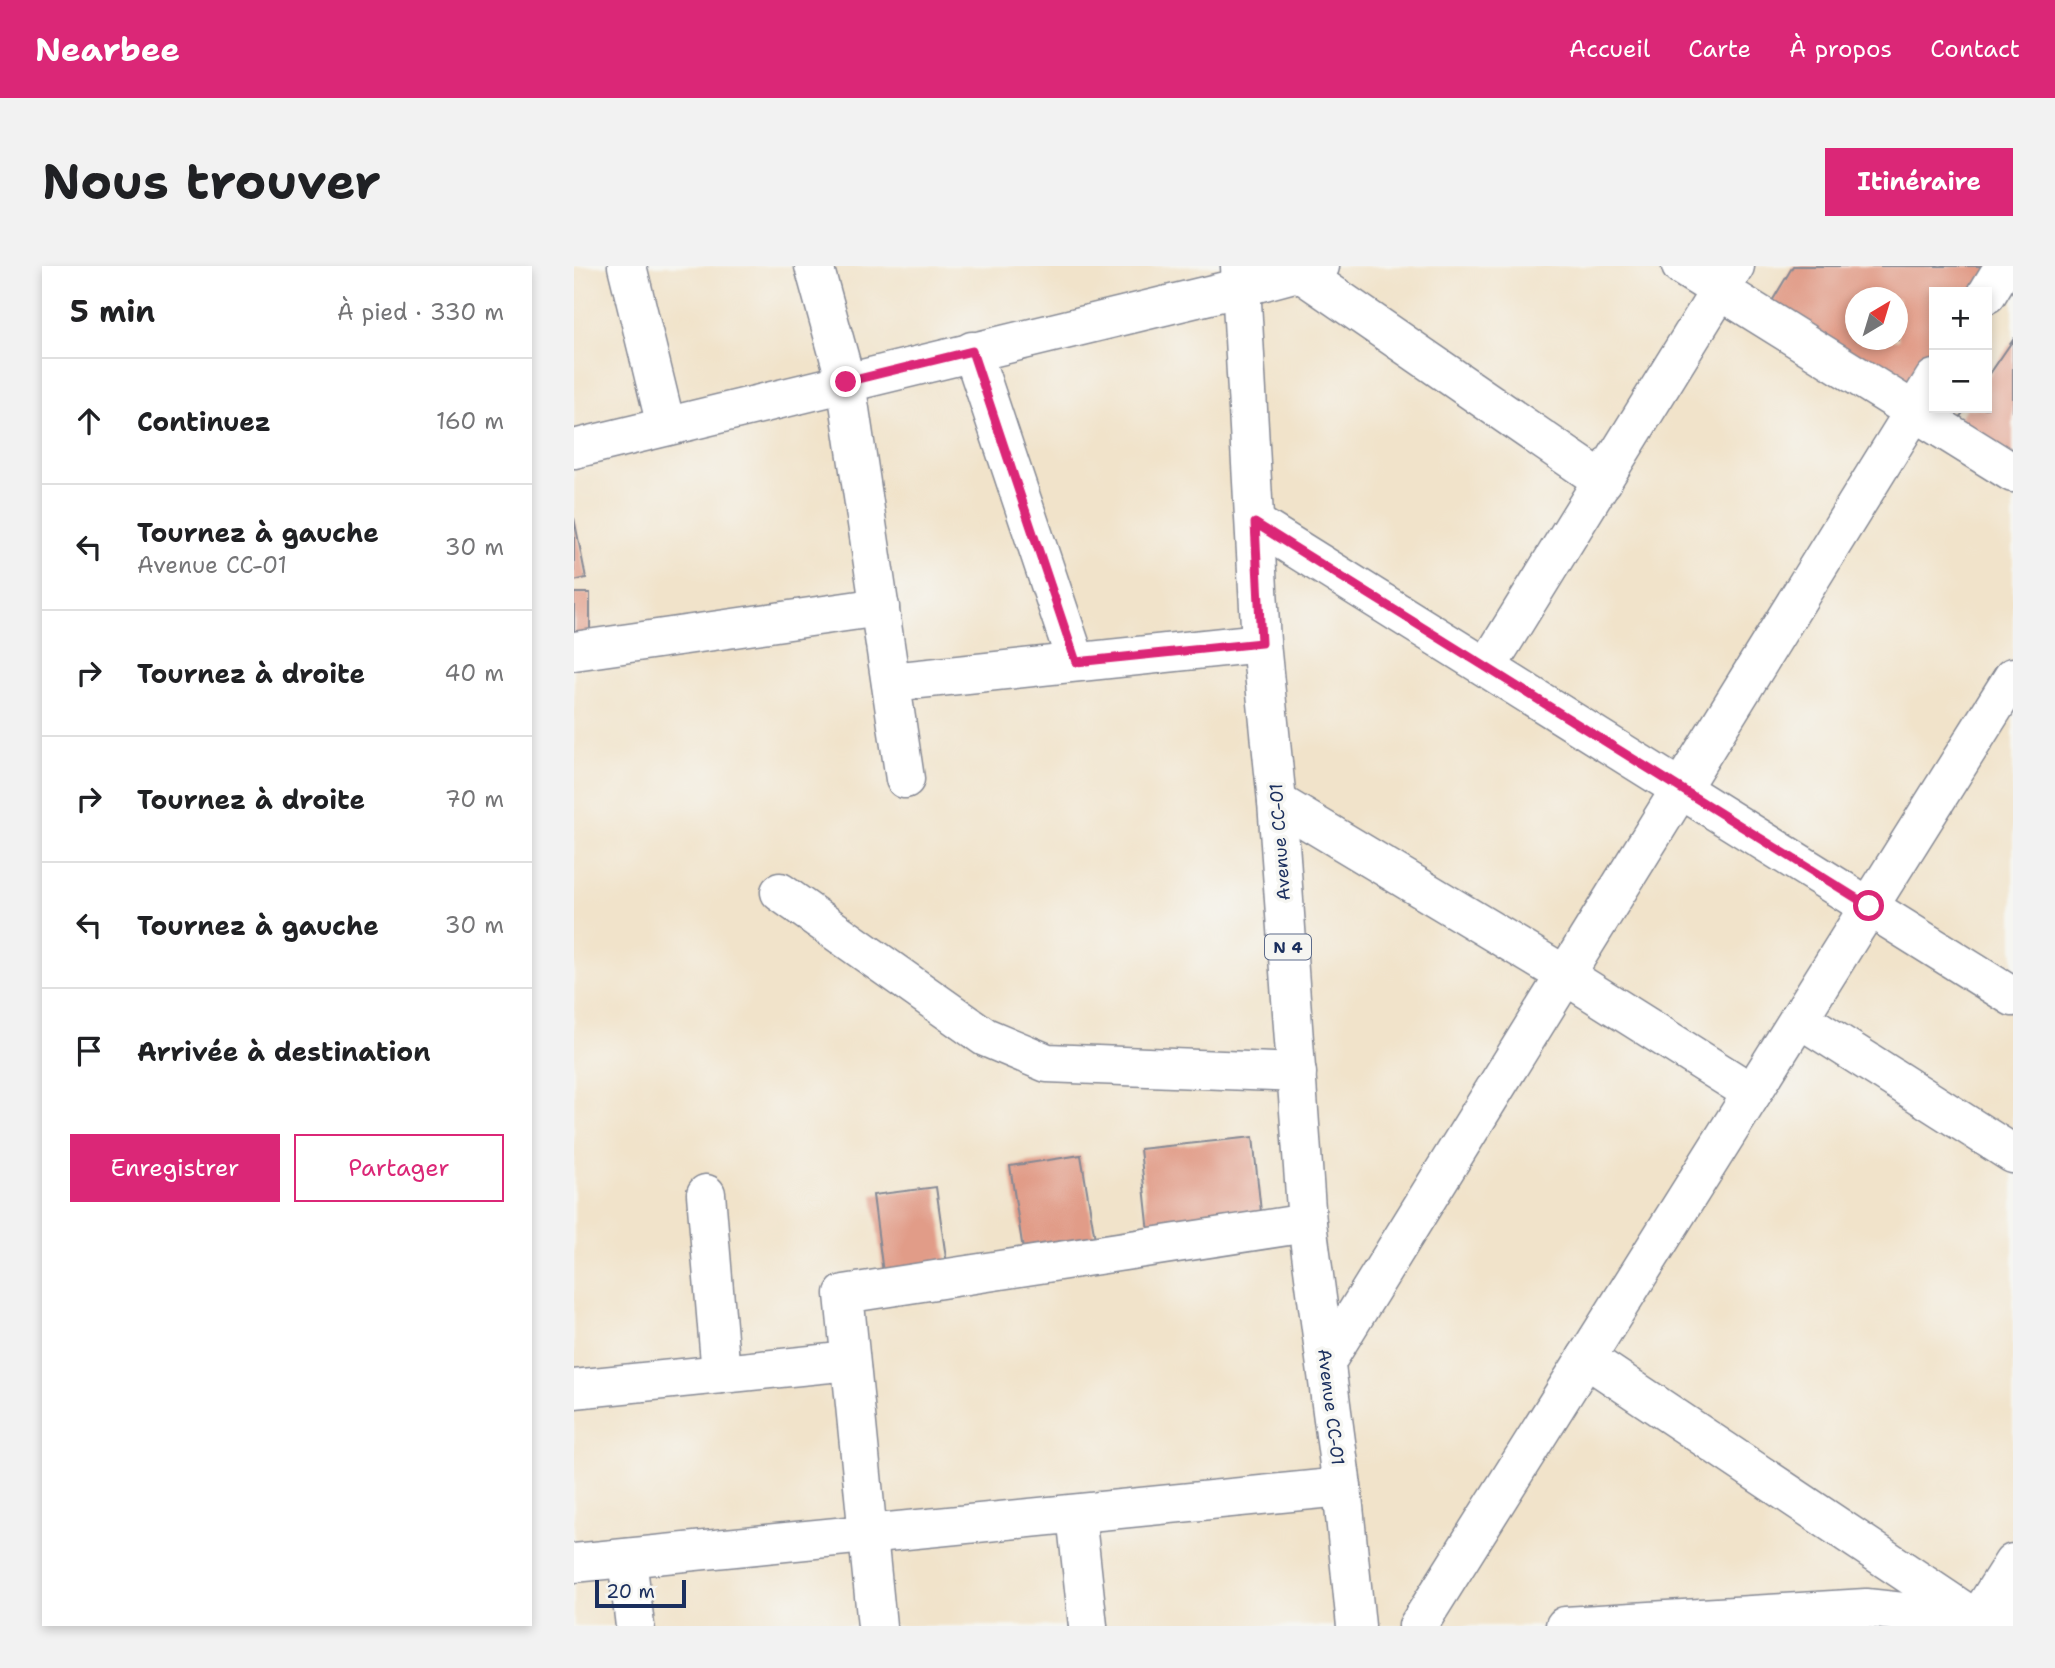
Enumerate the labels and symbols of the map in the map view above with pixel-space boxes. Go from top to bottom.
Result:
north arrow [1845,287,1908,350]
route end [830,366,861,397]
street label: Avenue CC-01 [1264,783,1296,901]
route start [1853,890,1884,921]
road number: N 4 [1265,934,1311,960]
street label: Avenue CC-01 [1312,1347,1350,1467]
scale bar [595,1577,686,1609]

